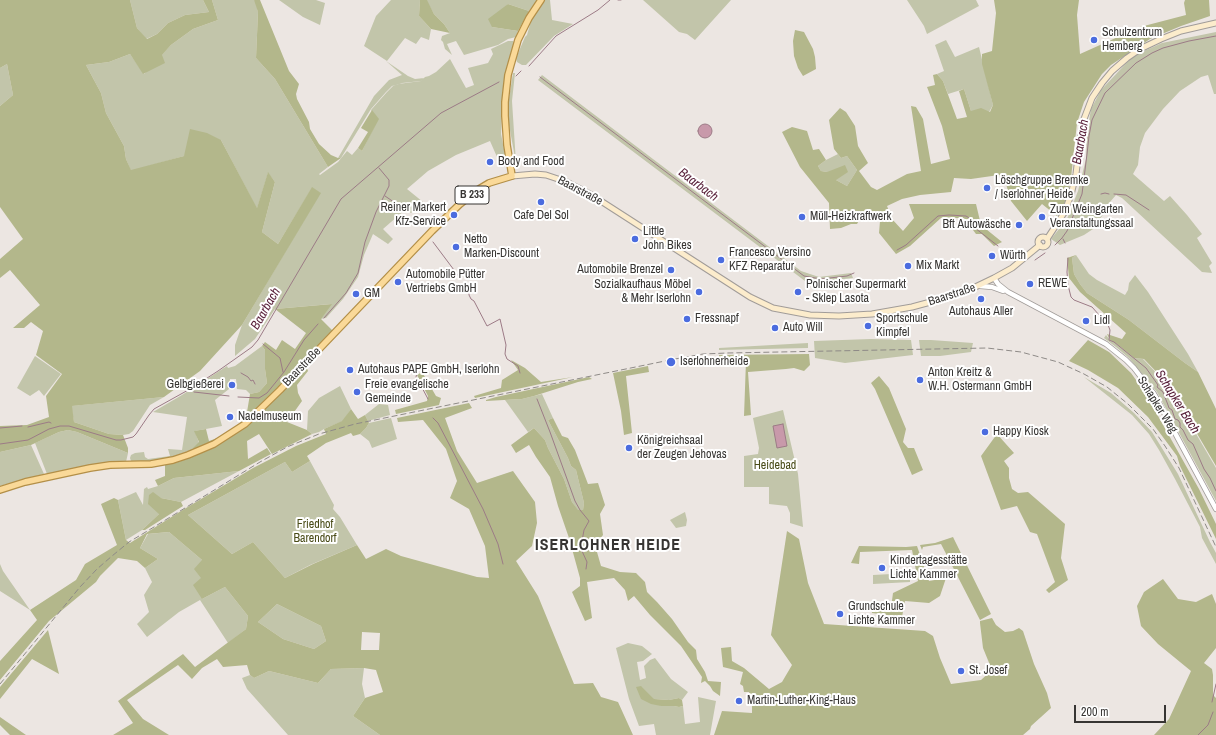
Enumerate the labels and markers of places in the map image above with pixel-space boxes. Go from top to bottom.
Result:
place label: Schulzentrum Hemberg [1102,26,1162,54]
marker: Schulzentrum Hemberg [1089,35,1099,45]
place label: Body and Food [498,155,564,169]
marker: Body and Food [485,157,495,167]
place label: Löschgruppe Bremke / Iserlohner Heide [995,174,1089,202]
marker: Löschgruppe Bremke / Iserlohner Heide [982,183,992,193]
marker: Cafe Del Sol [536,197,546,207]
place label: Reiner Markert Kfz-Service [380,201,446,229]
place label: Zum Weingarten Veranstaltungssaal [1050,203,1133,231]
place label: Cafe Del Sol [513,209,569,223]
marker: Reiner Markert Kfz-Service [449,210,459,220]
place label: Müll-Heizkraftwerk [810,210,891,224]
marker: Müll-Heizkraftwerk [797,212,807,222]
marker: Zum Weingarten Veranstaltungssaal [1037,212,1047,222]
place label: Bft Autowäsche [943,218,1011,232]
marker: Bft Autowäsche [1014,220,1024,230]
place label: Little John Bikes [643,225,692,253]
place label: Netto Marken-Discount [464,233,539,261]
marker: Little John Bikes [630,234,640,244]
marker: Netto Marken-Discount [451,242,461,252]
place label: Francesco Versino KFZ Reparatur [729,246,811,274]
place label: Würth [1000,249,1026,263]
marker: Würth [987,251,997,261]
marker: Francesco Versino KFZ Reparatur [716,255,726,265]
place label: Mix Markt [916,259,959,273]
marker: Mix Markt [903,261,913,271]
place label: Automobile Brenzel [577,263,663,277]
marker: Automobile Brenzel [666,265,676,275]
place label: Automobile Pütter Vertriebs GmbH [406,268,485,296]
marker: Automobile Pütter Vertriebs GmbH [393,277,403,287]
place label: REWE [1038,277,1068,291]
place label: Sozialkaufhaus Möbel & Mehr Iserlohn [594,278,691,306]
place label: Polnischer Supermarkt - Sklep Lasota [806,278,906,306]
marker: REWE [1025,279,1035,289]
place label: GM [364,287,380,301]
marker: Sozialkaufhaus Möbel & Mehr Iserlohn [694,287,704,297]
marker: Polnischer Supermarkt - Sklep Lasota [793,287,803,297]
marker: GM [351,289,361,299]
marker: Autohaus Aller [976,294,986,304]
place label: Autohaus Aller [949,305,1013,319]
place label: Fressnapf [695,312,739,326]
place label: Sportschule Kimpfel [876,312,928,340]
marker: Fressnapf [682,314,692,324]
place label: Lidl [1094,314,1110,328]
marker: Lidl [1081,316,1091,326]
place label: Auto Will [783,321,822,335]
marker: Sportschule Kimpfel [863,321,873,331]
marker: Auto Will [770,323,780,333]
place label: Iserlohnerheide [680,355,748,369]
marker: Iserlohnerheide [665,356,677,368]
place label: Autohaus PAPE GmbH, Iserlohn [358,363,499,377]
marker: Autohaus PAPE GmbH, Iserlohn [345,365,355,375]
place label: Anton Kreitz & W.H. Ostermann GmbH [928,366,1032,394]
marker: Anton Kreitz & W.H. Ostermann GmbH [915,375,925,385]
place label: Gelbgießerei [167,378,224,392]
place label: Freie evangelische Gemeinde [365,378,449,406]
marker: Gelbgießerei [227,380,237,390]
marker: Freie evangelische Gemeinde [352,387,362,397]
place label: Nadelmuseum [238,410,301,424]
marker: Nadelmuseum [225,412,235,422]
place label: Happy Kiosk [993,425,1049,439]
marker: Happy Kiosk [980,427,990,437]
place label: Königreichsaal der Zeugen Jehovas [637,434,727,462]
marker: Königreichsaal der Zeugen Jehovas [624,443,634,453]
place label: Kindertagesstätte Lichte Kammer [890,554,967,582]
marker: Kindertagesstätte Lichte Kammer [877,563,887,573]
place label: Grundschule Lichte Kammer [848,600,915,628]
marker: Grundschule Lichte Kammer [835,609,845,619]
place label: St. Josef [969,664,1007,678]
marker: St. Josef [956,666,966,676]
place label: Martin-Luther-King-Haus [747,694,856,708]
marker: Martin-Luther-King-Haus [734,696,744,706]

